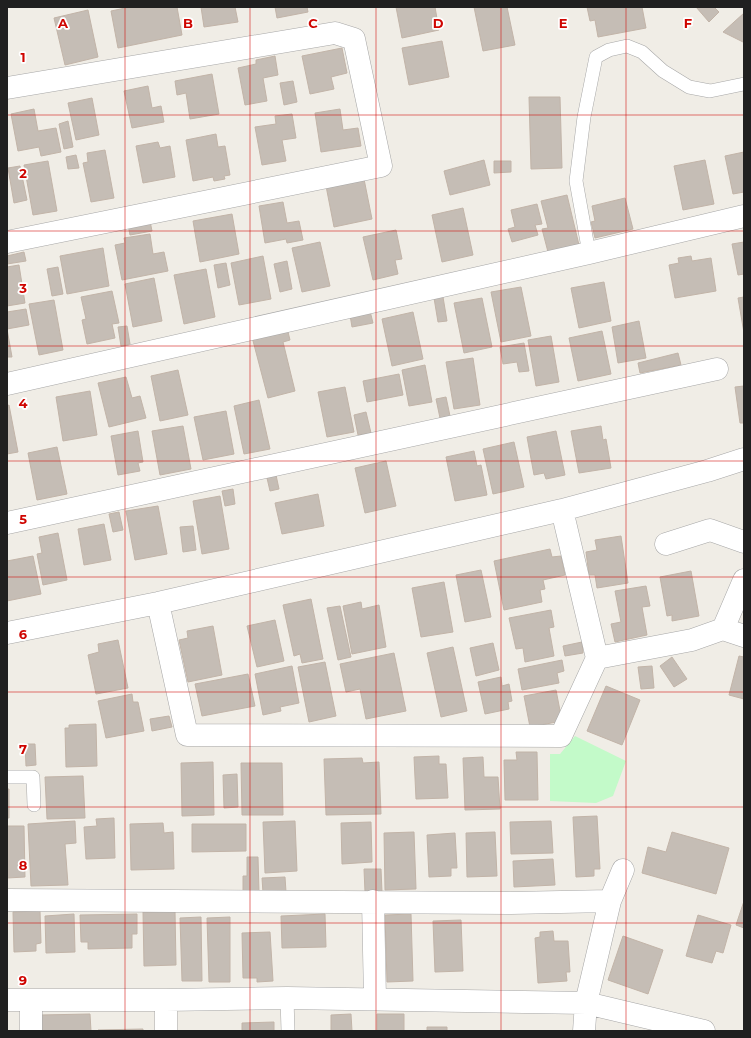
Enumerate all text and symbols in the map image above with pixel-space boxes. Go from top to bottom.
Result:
text: A [57,15,69,31]
text: B [183,15,193,31]
text: C [308,15,318,31]
text: D [433,15,444,31]
text: E [559,15,568,31]
text: F [684,15,692,31]
text: 1 [20,49,26,65]
text: 2 [19,165,27,181]
text: 3 [18,280,27,296]
text: 4 [19,395,28,411]
text: 5 [19,511,27,527]
text: 6 [19,626,28,642]
text: 7 [19,741,27,757]
text: 8 [19,857,28,873]
text: 9 [19,972,27,988]

